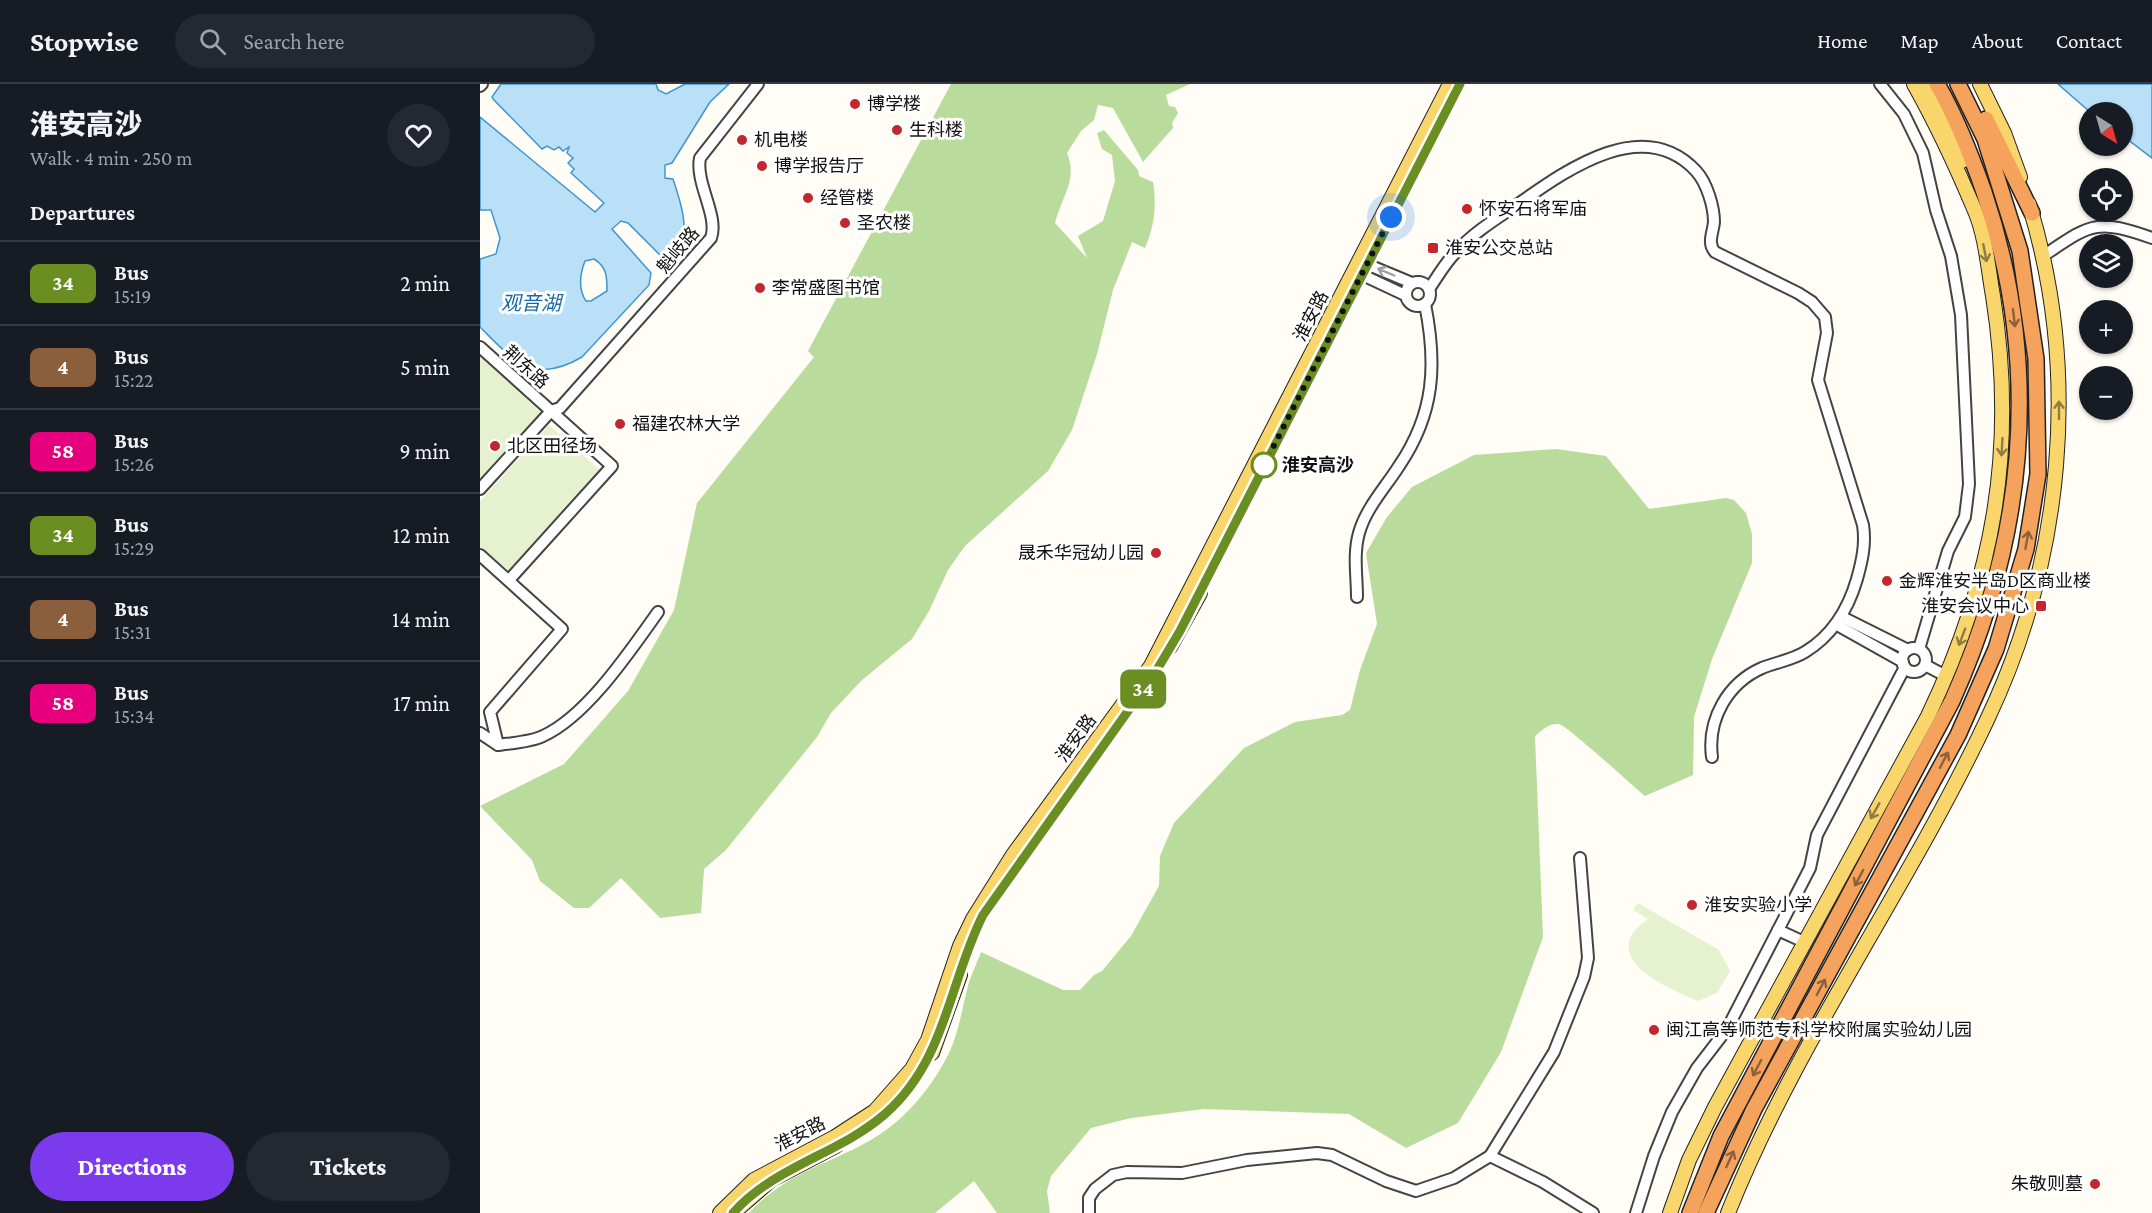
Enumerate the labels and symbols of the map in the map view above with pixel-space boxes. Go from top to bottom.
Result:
place label: 博学楼 [867,94,921,114]
marker: 博学楼 [848,97,862,111]
north arrow [2079,102,2133,156]
place label: 生科楼 [909,120,963,140]
marker: 生科楼 [890,123,904,137]
place label: 机电楼 [754,130,808,150]
marker: 机电楼 [735,133,749,147]
place label: 博学报告厅 [774,156,864,176]
marker: 博学报告厅 [755,159,769,173]
place label: 经管楼 [820,188,874,208]
marker: 经管楼 [801,191,815,205]
place label: 怀安石将军庙 [1479,199,1587,219]
your location [1376,202,1406,232]
marker: 怀安石将军庙 [1460,202,1474,216]
place label: 圣农楼 [857,213,911,233]
marker: 圣农楼 [838,216,852,230]
street label: 魁岐路 [653,223,703,277]
place label: 淮安公交总站 [1445,238,1553,258]
marker: 淮安公交总站 [1426,241,1440,255]
one-way arrow [1980,243,1992,262]
one-way arrow [1377,266,1395,277]
place label: 李常盛图书馆 [772,278,880,298]
marker: 李常盛图书馆 [753,281,767,295]
street label: 淮安路 [1290,287,1332,345]
water label: 观音湖 [501,292,564,314]
one-way arrow [2008,307,2019,327]
street label: 荆东路 [499,342,553,392]
one-way arrow [2053,401,2065,421]
place label: 福建农林大学 [632,414,740,434]
marker: 福建农林大学 [613,417,627,431]
place label: 北区田径场 [507,436,597,456]
one-way arrow [1996,437,2007,456]
marker: 北区田径场 [488,439,502,453]
marker: 淮安高沙 [1251,452,1277,478]
place label: 淮安高沙 [1282,455,1354,475]
one-way arrow [2022,530,2033,550]
place label: 晟禾华冠幼儿园 [1018,543,1144,563]
marker: 晟禾华冠幼儿园 [1149,546,1163,560]
place label: 金辉淮安半岛D区商业楼 [1899,571,2091,591]
marker: 金辉淮安半岛D区商业楼 [1880,574,1894,588]
place label: 淮安会议中心 [1921,596,2029,616]
marker: 淮安会议中心 [2034,599,2048,613]
one-way arrow [1956,627,1967,646]
line badge: 34 [1116,670,1170,708]
street label: 淮安路 [1052,710,1100,766]
one-way arrow [1939,752,1950,770]
one-way arrow [1869,802,1881,819]
one-way arrow [1852,869,1864,887]
place label: 淮安实验小学 [1704,895,1812,915]
marker: 淮安实验小学 [1685,898,1699,912]
one-way arrow [1815,979,1827,996]
place label: 闽江高等师范专科学校附属实验幼儿园 [1666,1020,1972,1040]
marker: 闽江高等师范专科学校附属实验幼儿园 [1647,1023,1661,1037]
one-way arrow [1751,1059,1762,1077]
street label: 淮安路 [771,1113,829,1155]
one-way arrow [1724,1151,1736,1169]
place label: 朱敬则墓 [2011,1174,2083,1194]
marker: 朱敬则墓 [2088,1177,2102,1191]

